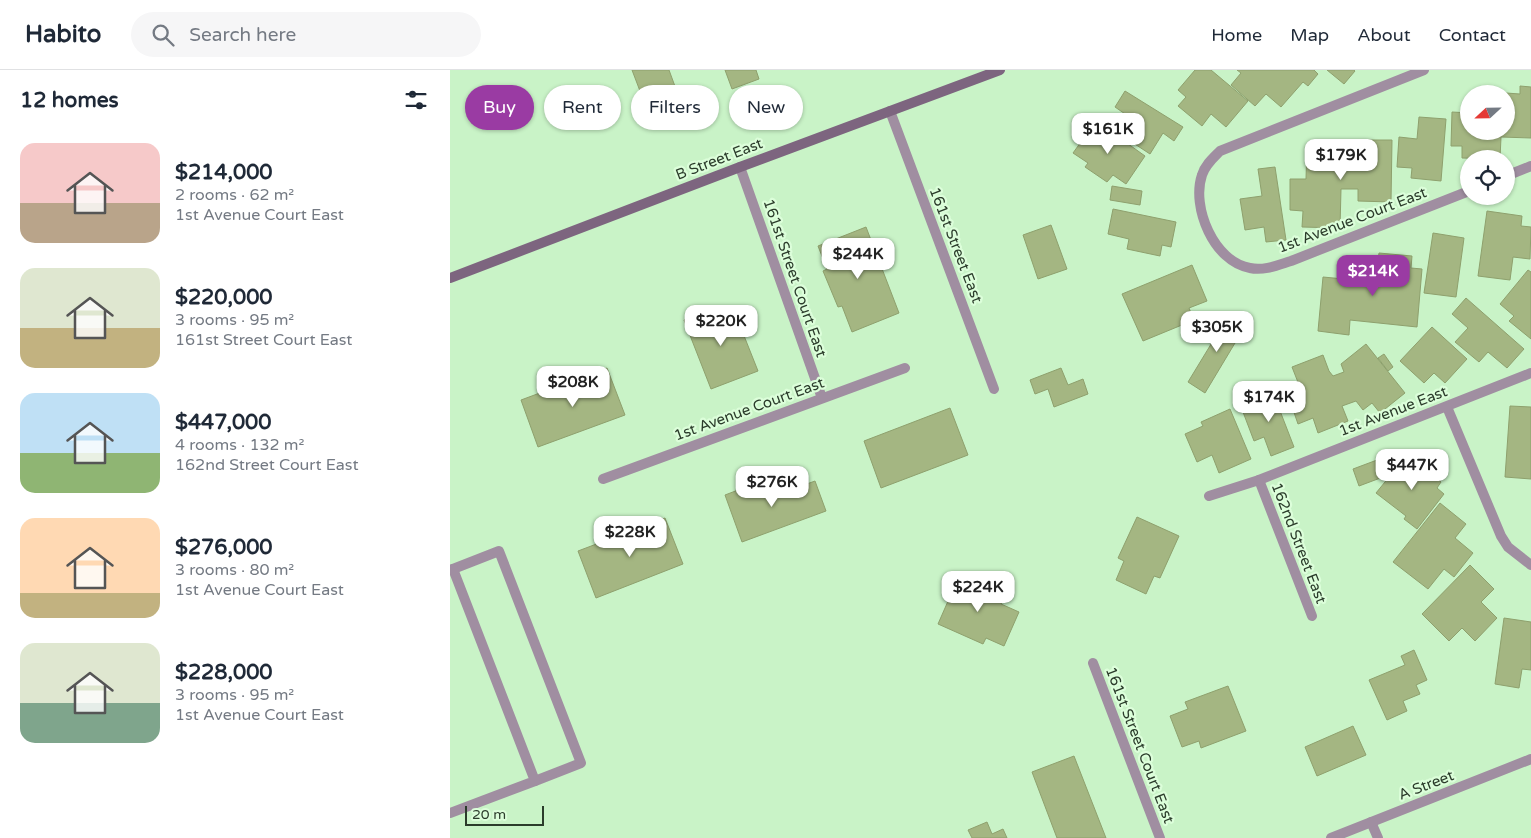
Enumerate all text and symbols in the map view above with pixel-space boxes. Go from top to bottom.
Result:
search box [131,12,481,57]
text: Habito [25,20,101,49]
icon: search [149,21,177,49]
text: Search here [189,24,296,46]
text: Home [1211,24,1262,46]
text: Map [1290,24,1329,46]
text: About [1357,24,1411,46]
text: Contact [1439,24,1506,46]
chip: Buy [465,85,534,130]
chip: Rent [544,85,621,130]
chip: Filters [631,85,719,130]
chip: New [729,85,803,130]
north arrow [1460,85,1515,140]
map controls [1460,85,1515,205]
icon: filters [402,86,430,114]
text: 12 homes [20,88,119,113]
pin: $161K [1073,112,1143,155]
text: $161K [1083,119,1133,139]
street label: B Street East [673,134,765,184]
pin: $179K [1306,138,1376,181]
text: $179K [1316,145,1366,165]
button: locate [1460,150,1515,205]
text: $214,000 [175,160,273,185]
icon: home [60,163,120,223]
street label: 1st Avenue Court East [1275,183,1429,257]
text: 2 rooms · 62 m² [175,185,294,205]
street label: 161st Street East [926,185,986,306]
street label: 161st Street Court East [759,196,831,360]
text: 1st Avenue Court East [175,205,344,225]
pin: $244K [823,238,893,280]
text: $244K [833,244,883,264]
pin: $214K [1338,254,1408,297]
text: $214K [1348,261,1398,281]
text: $220,000 [175,285,273,310]
icon: home [60,288,120,348]
pin: $220K [686,304,756,347]
text: 3 rooms · 95 m² [175,310,294,330]
pin: $305K [1182,310,1252,353]
text: $220K [696,311,746,331]
text: $305K [1192,317,1242,337]
text: 161st Street Court East [175,330,352,350]
pin: $208K [538,366,608,408]
text: $208K [548,372,598,392]
street label: 1st Avenue Court East [672,373,827,445]
pin: $174K [1234,380,1304,423]
street label: 1st Avenue East [1336,382,1450,440]
text: $174K [1244,387,1294,407]
text: $447,000 [175,410,271,435]
icon: home [60,413,120,473]
text: 4 rooms · 132 m² [175,435,304,455]
pin: $447K [1377,448,1447,491]
text: 162nd Street Court East [175,455,359,475]
text: $447K [1387,455,1437,475]
pin: $276K [737,466,807,508]
text: $276K [747,472,797,492]
street label: 162nd Street East [1268,480,1330,606]
pin: $228K [595,516,665,558]
text: $228K [605,522,655,542]
text: $276,000 [175,535,273,560]
icon: home [60,538,120,598]
text: 3 rooms · 80 m² [175,560,294,580]
pin: $224K [943,570,1013,613]
text: $224K [953,577,1003,597]
text: 1st Avenue Court East [175,580,344,600]
text: $228,000 [175,660,273,685]
icon: home [60,663,120,723]
street label: 161st Street Court East [1102,664,1178,826]
text: 3 rooms · 95 m² [175,685,294,705]
text: 1st Avenue Court East [175,705,344,725]
street label: A Street [1396,766,1457,804]
scale bar [465,803,544,826]
text: 20 m [472,806,506,823]

